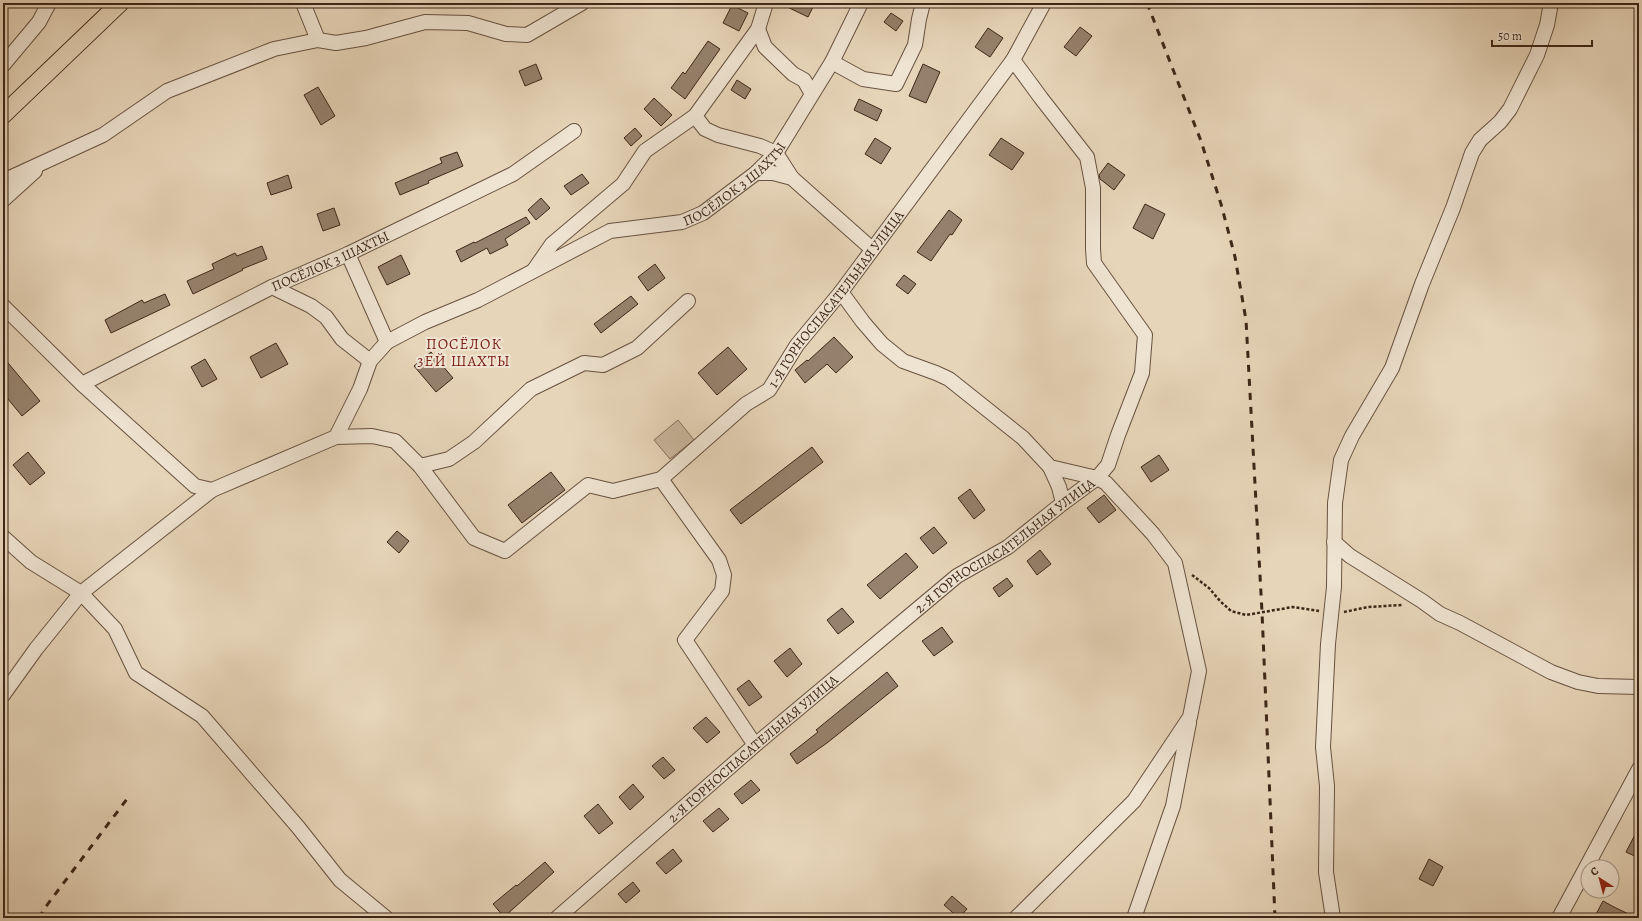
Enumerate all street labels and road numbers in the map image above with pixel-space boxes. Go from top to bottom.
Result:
street label: ПОСЁЛОК 3 ШАХТЫ [680,138,791,231]
street label: 1-Я ГОРНОСПАСАТЕЛЬНАЯ УЛИЦА [764,206,909,391]
street label: ПОСЁЛОК 3 ШАХТЫ [268,226,393,296]
street label: 2-Я ГОРНОСПАСАТЕЛЬНАЯ УЛИЦА [911,473,1099,618]
street label: 2-Я ГОРНОСПАСАТЕЛЬНАЯ УЛИЦА [664,670,843,827]

